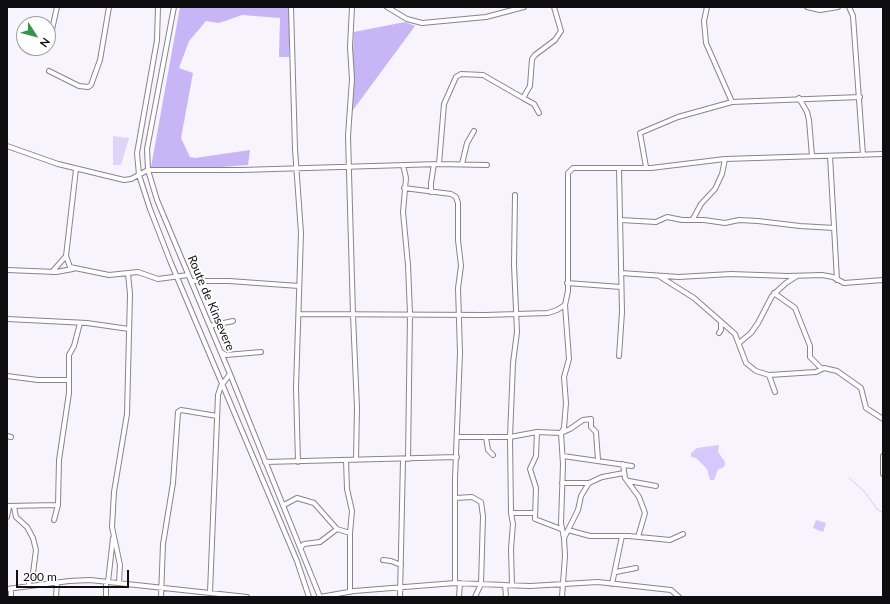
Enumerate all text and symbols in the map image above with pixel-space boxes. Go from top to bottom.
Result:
north arrow [16,16,56,56]
text: N [38,36,53,50]
street label: Route de Kinsevere [184,253,238,353]
scale bar [18,562,131,588]
text: 200 m [23,569,57,584]

